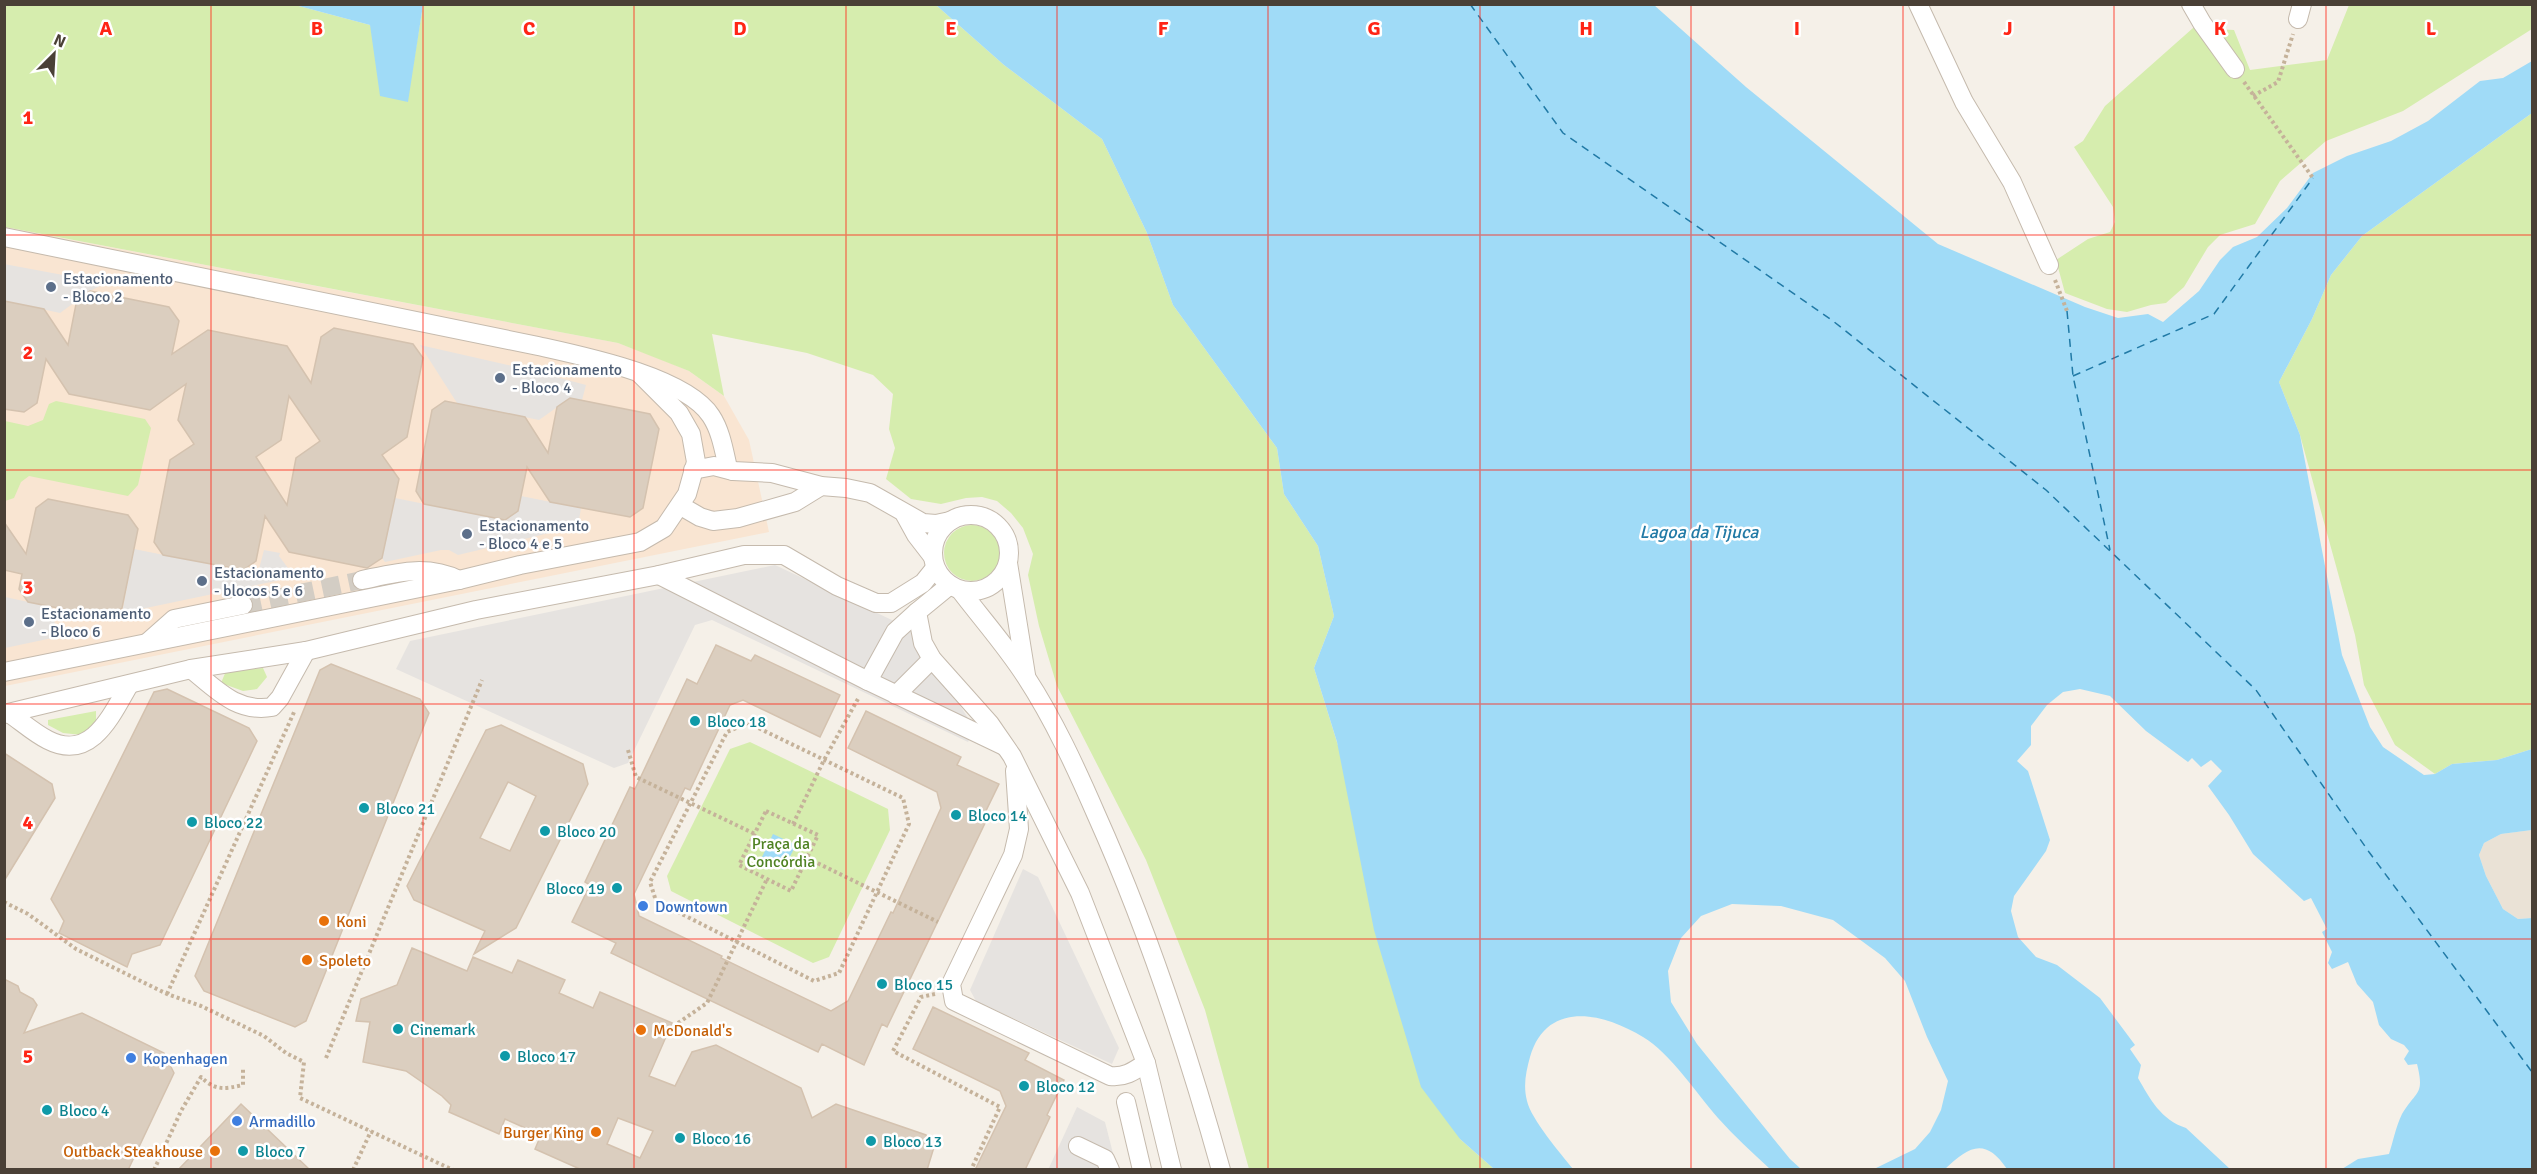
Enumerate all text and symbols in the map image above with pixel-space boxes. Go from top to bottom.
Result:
text: A [100,16,113,41]
text: B [311,16,323,41]
text: C [523,16,535,41]
text: D [733,16,747,41]
text: E [945,16,957,41]
text: F [1158,16,1169,41]
text: G [1367,16,1381,41]
text: H [1579,16,1593,41]
text: I [1794,16,1800,41]
text: J [2003,16,2013,41]
text: K [2214,16,2227,41]
text: L [2426,16,2437,41]
north arrow [24,24,84,84]
text: N [51,30,69,53]
text: 1 [23,105,34,130]
place label: Estacionamento - Bloco 2 [63,269,173,307]
marker: Estacionamento - Bloco 2 [44,280,58,294]
text: 2 [23,340,33,365]
place label: Estacionamento - Bloco 4 [512,360,622,398]
marker: Estacionamento - Bloco 4 [493,371,507,385]
place label: Estacionamento - Bloco 4 e 5 [479,516,589,554]
water label: Lagoa da Tijuca [1640,521,1759,543]
marker: Estacionamento - Bloco 4 e 5 [460,527,474,541]
place label: Estacionamento - blocos 5 e 6 [214,563,324,601]
marker: Estacionamento - blocos 5 e 6 [195,574,209,588]
text: 3 [23,575,33,600]
place label: Estacionamento - Bloco 6 [41,604,151,642]
marker: Estacionamento - Bloco 6 [22,615,36,629]
place label: Bloco 18 [707,712,766,732]
marker: Bloco 18 [688,714,702,728]
place label: Bloco 21 [376,799,435,819]
marker: Bloco 21 [357,801,371,815]
place label: Bloco 14 [968,806,1027,826]
marker: Bloco 14 [949,808,963,822]
text: 4 [23,810,34,835]
place label: Bloco 22 [204,813,263,833]
marker: Bloco 22 [185,815,199,829]
place label: Bloco 20 [557,822,616,842]
marker: Bloco 20 [538,824,552,838]
park label: Praça da Concórdia [747,834,815,872]
place label: Bloco 19 [546,879,605,899]
marker: Bloco 19 [610,881,624,895]
place label: Downtown [655,897,728,917]
marker: Downtown [636,899,650,913]
place label: Koni [336,912,367,932]
marker: Koni [317,914,331,928]
place label: Spoleto [319,951,371,971]
marker: Spoleto [300,953,314,967]
place label: Bloco 15 [894,975,953,995]
marker: Bloco 15 [875,977,889,991]
place label: Cinemark [410,1020,476,1040]
place label: McDonald's [653,1021,732,1041]
marker: Cinemark [391,1022,405,1036]
marker: McDonald's [634,1023,648,1037]
text: 5 [23,1044,33,1069]
place label: Bloco 17 [517,1047,576,1067]
place label: Kopenhagen [143,1049,228,1069]
marker: Bloco 17 [498,1049,512,1063]
marker: Kopenhagen [124,1051,138,1065]
place label: Bloco 12 [1036,1077,1095,1097]
marker: Bloco 12 [1017,1079,1031,1093]
place label: Bloco 4 [59,1101,110,1121]
marker: Bloco 4 [40,1103,54,1117]
place label: Armadillo [249,1112,316,1132]
marker: Armadillo [230,1114,244,1128]
place label: Burger King [503,1123,584,1143]
marker: Burger King [589,1125,603,1139]
place label: Bloco 16 [692,1129,751,1149]
marker: Bloco 16 [673,1131,687,1145]
place label: Bloco 13 [883,1132,942,1152]
marker: Bloco 13 [864,1134,878,1148]
place label: Outback Steakhouse [63,1142,203,1162]
place label: Bloco 7 [255,1142,305,1162]
marker: Outback Steakhouse [208,1144,222,1158]
marker: Bloco 7 [236,1144,250,1158]

